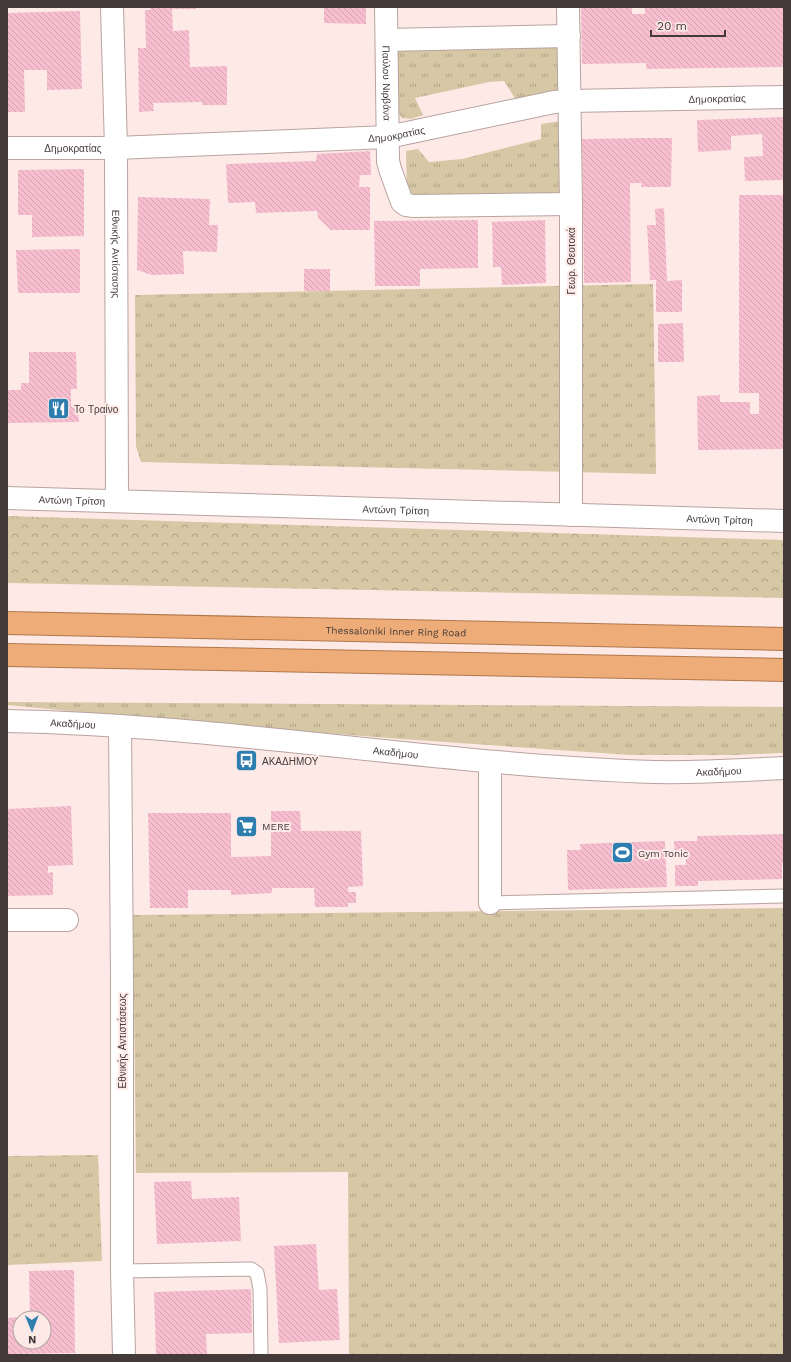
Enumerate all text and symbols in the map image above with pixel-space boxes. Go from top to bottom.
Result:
scale bar [651,12,725,38]
text: 20 m [657,19,687,33]
street label: Παύλου Νιρβάνα [380,45,392,121]
street label: Δημοκρατίας [688,93,746,105]
street label: Δημοκρατίας [368,124,426,144]
street label: Δημοκρατίας [44,143,102,154]
street label: Εθνικής Αντίστασης [110,210,121,298]
street label: Γεωρ. Θεοτοκά [566,227,577,295]
restaurant icon: Το Τραίνο [45,396,71,422]
place label: Το Τραίνο [74,404,119,415]
street label: Αντώνη Τρίτση [38,494,105,507]
street label: Αντώνη Τρίτση [362,504,429,516]
street label: Αντώνη Τρίτση [686,513,753,526]
street label: Thessaloniki Inner Ring Road [325,625,466,638]
street label: Ακαδήμου [50,717,96,730]
street label: Ακαδήμου [372,745,419,760]
bus stop icon: ΑΚΑΔΗΜΟΥ [234,748,260,774]
place label: ΑΚΑΔΗΜΟΥ [262,756,319,767]
street label: Ακαδήμου [696,765,742,778]
supermarket icon: MERE [233,813,259,839]
place label: MERE [262,821,290,832]
sports icon: Gym Tonic [609,840,635,866]
place label: Gym Tonic [638,848,689,859]
street label: Εθνικής Αντιστάσεως [117,993,128,1088]
north arrow [12,1310,52,1350]
text: N [28,1333,36,1346]

